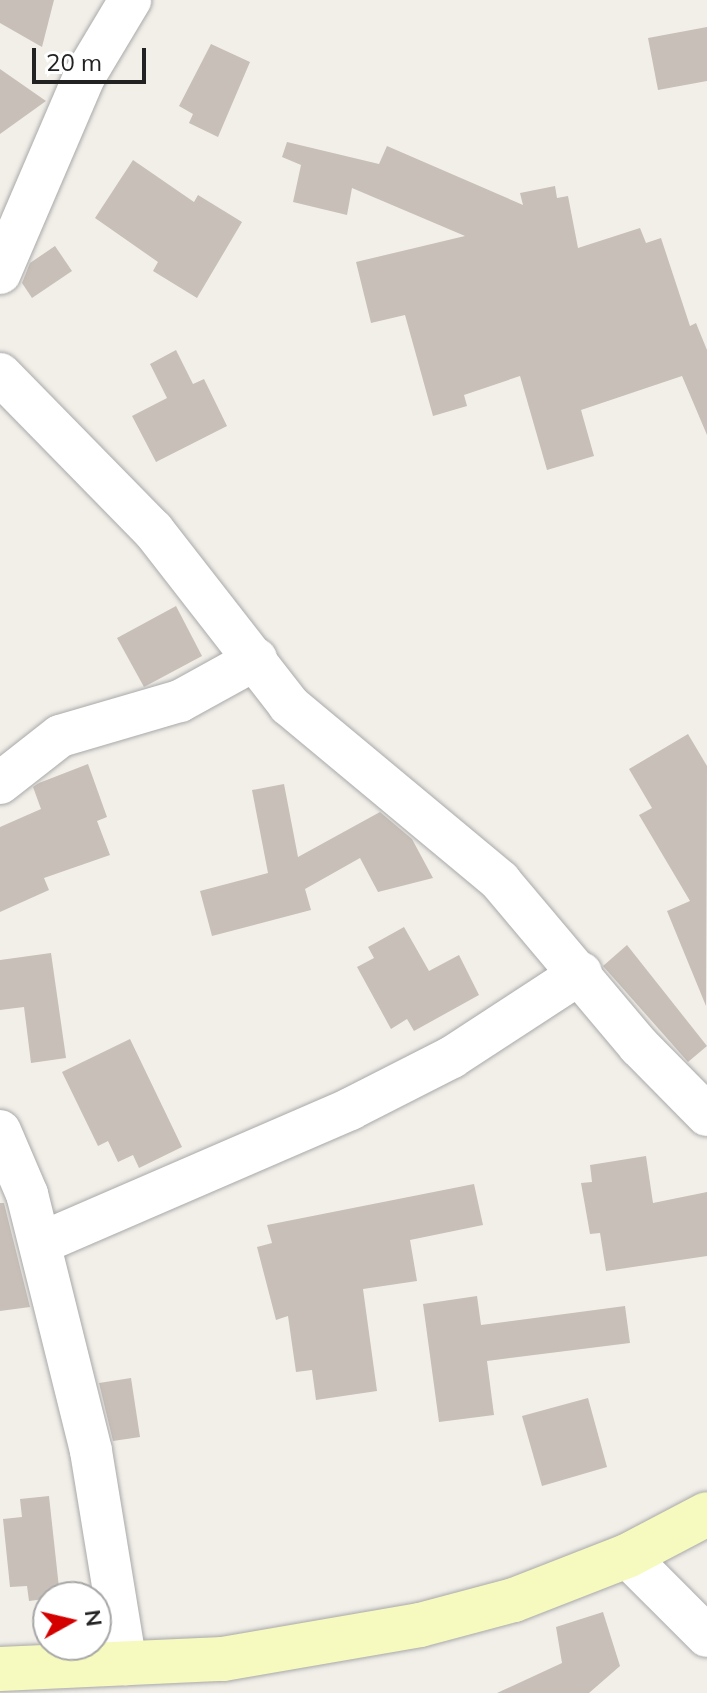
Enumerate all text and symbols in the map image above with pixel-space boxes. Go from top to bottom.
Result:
scale bar [36,32,150,82]
text: 20 m [46,47,102,77]
north arrow [32,1581,112,1661]
text: N [79,1608,109,1628]

